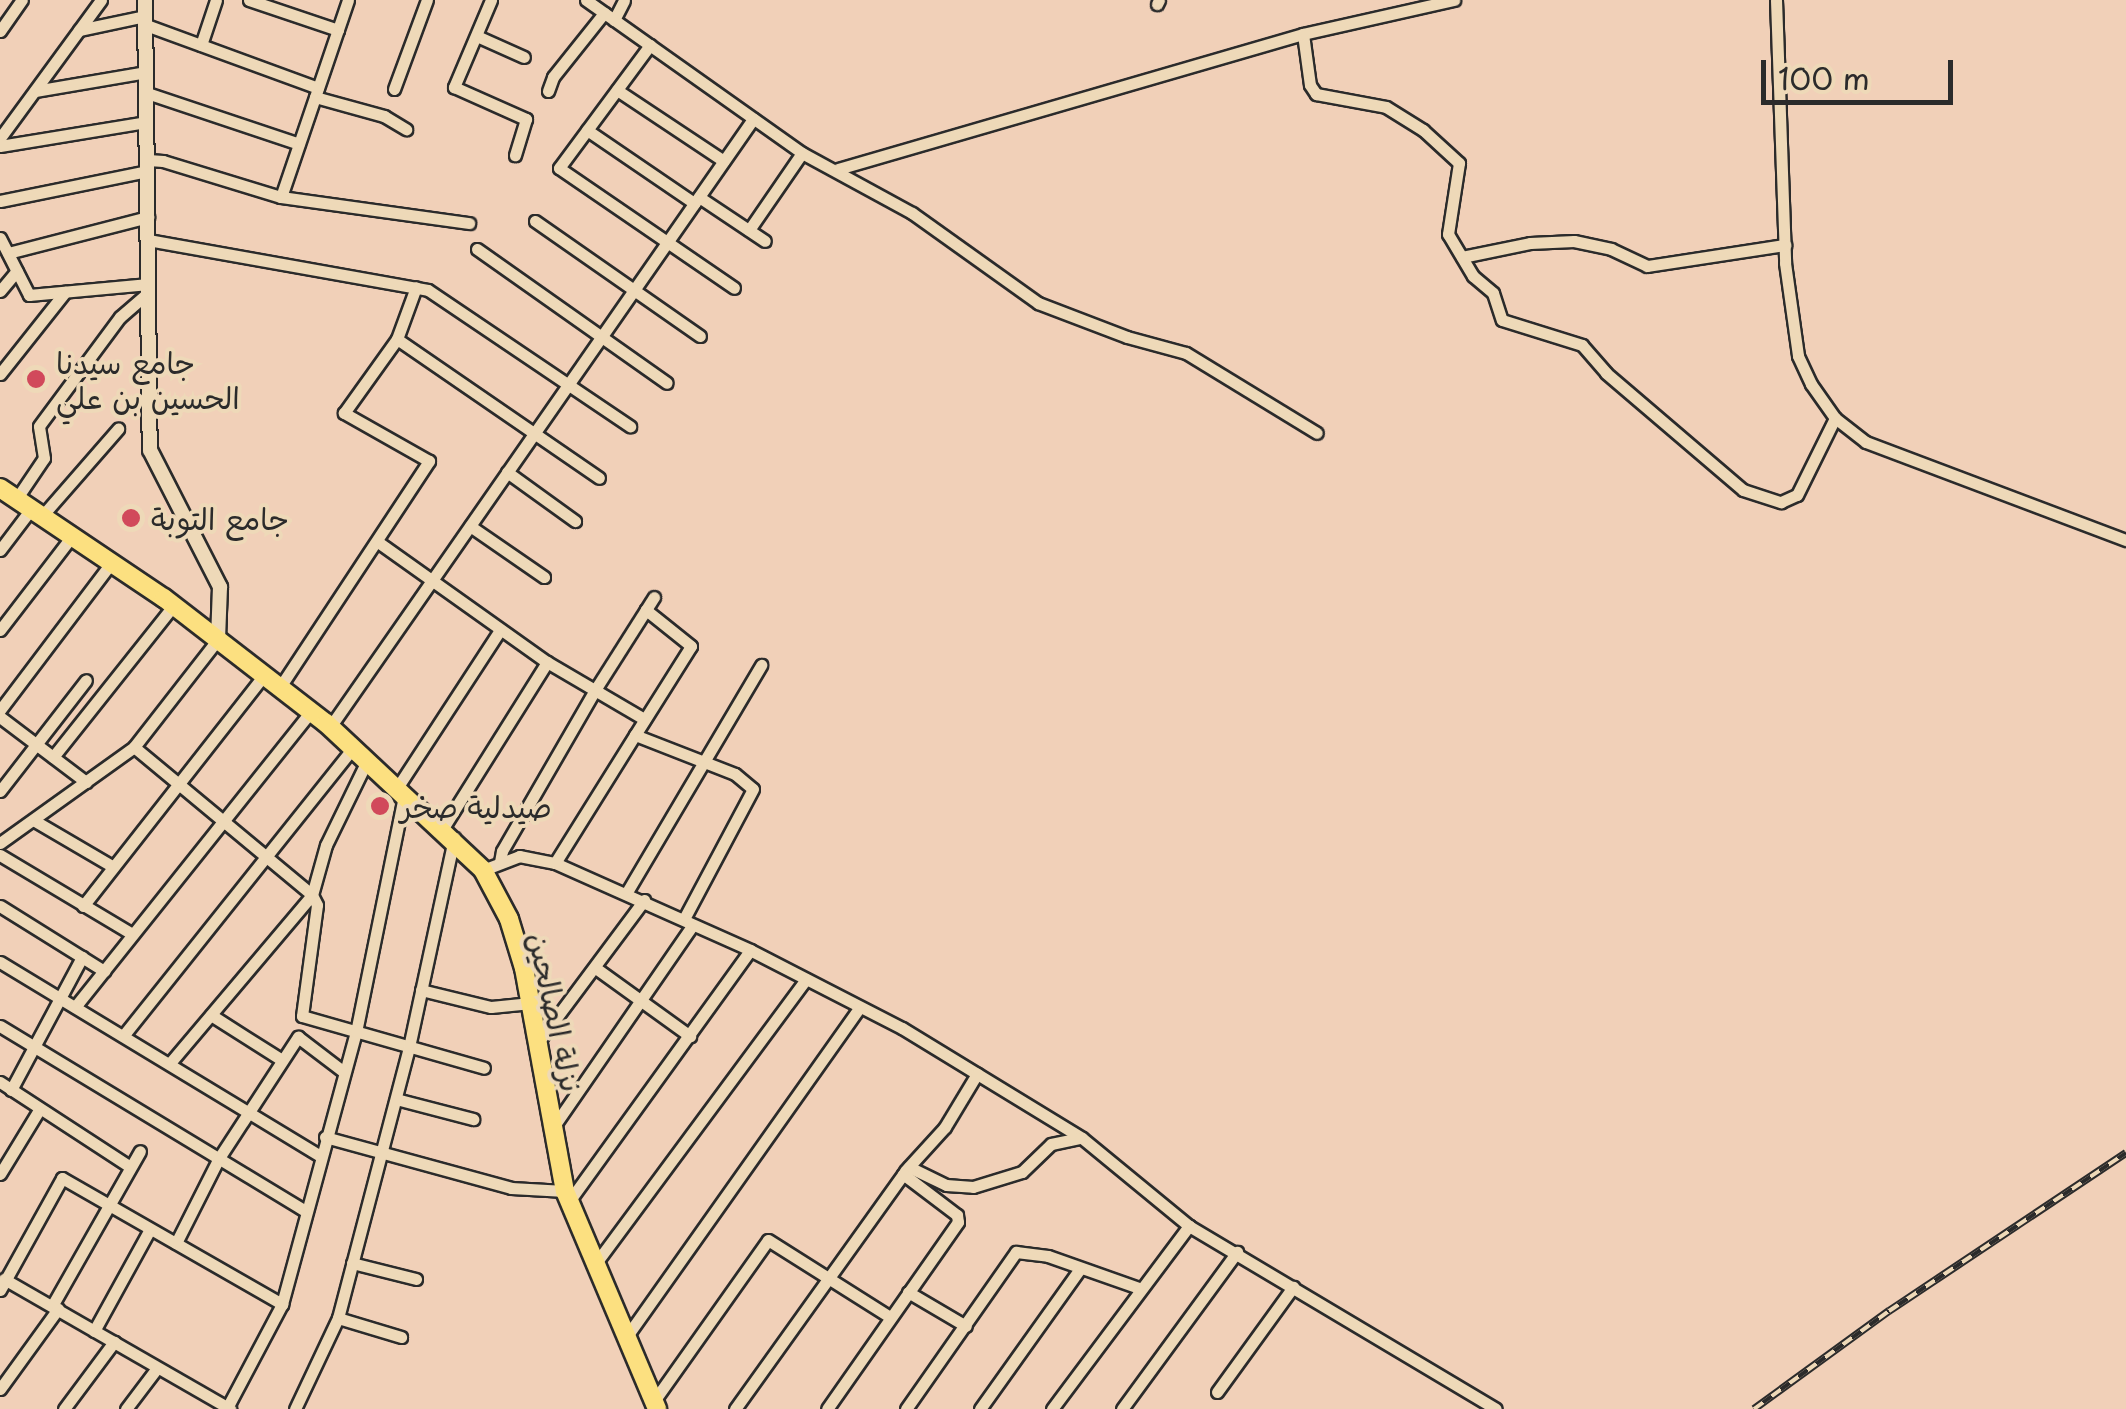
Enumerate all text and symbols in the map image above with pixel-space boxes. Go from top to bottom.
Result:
scale bar [1766,40,1958,102]
text: 100 m [1778,55,1870,100]
place label: جامع سيدنا الحسين بن علي [56,344,240,414]
marker: جامع سيدنا الحسين بن علي [25,368,47,390]
place label: جامع التوبة [151,500,289,536]
marker: جامع التوبة [120,507,142,529]
place label: صيدلية صخر [400,788,552,824]
marker: صيدلية صخر [369,795,391,817]
street label: نزلة الصالحين [522,929,590,1095]

